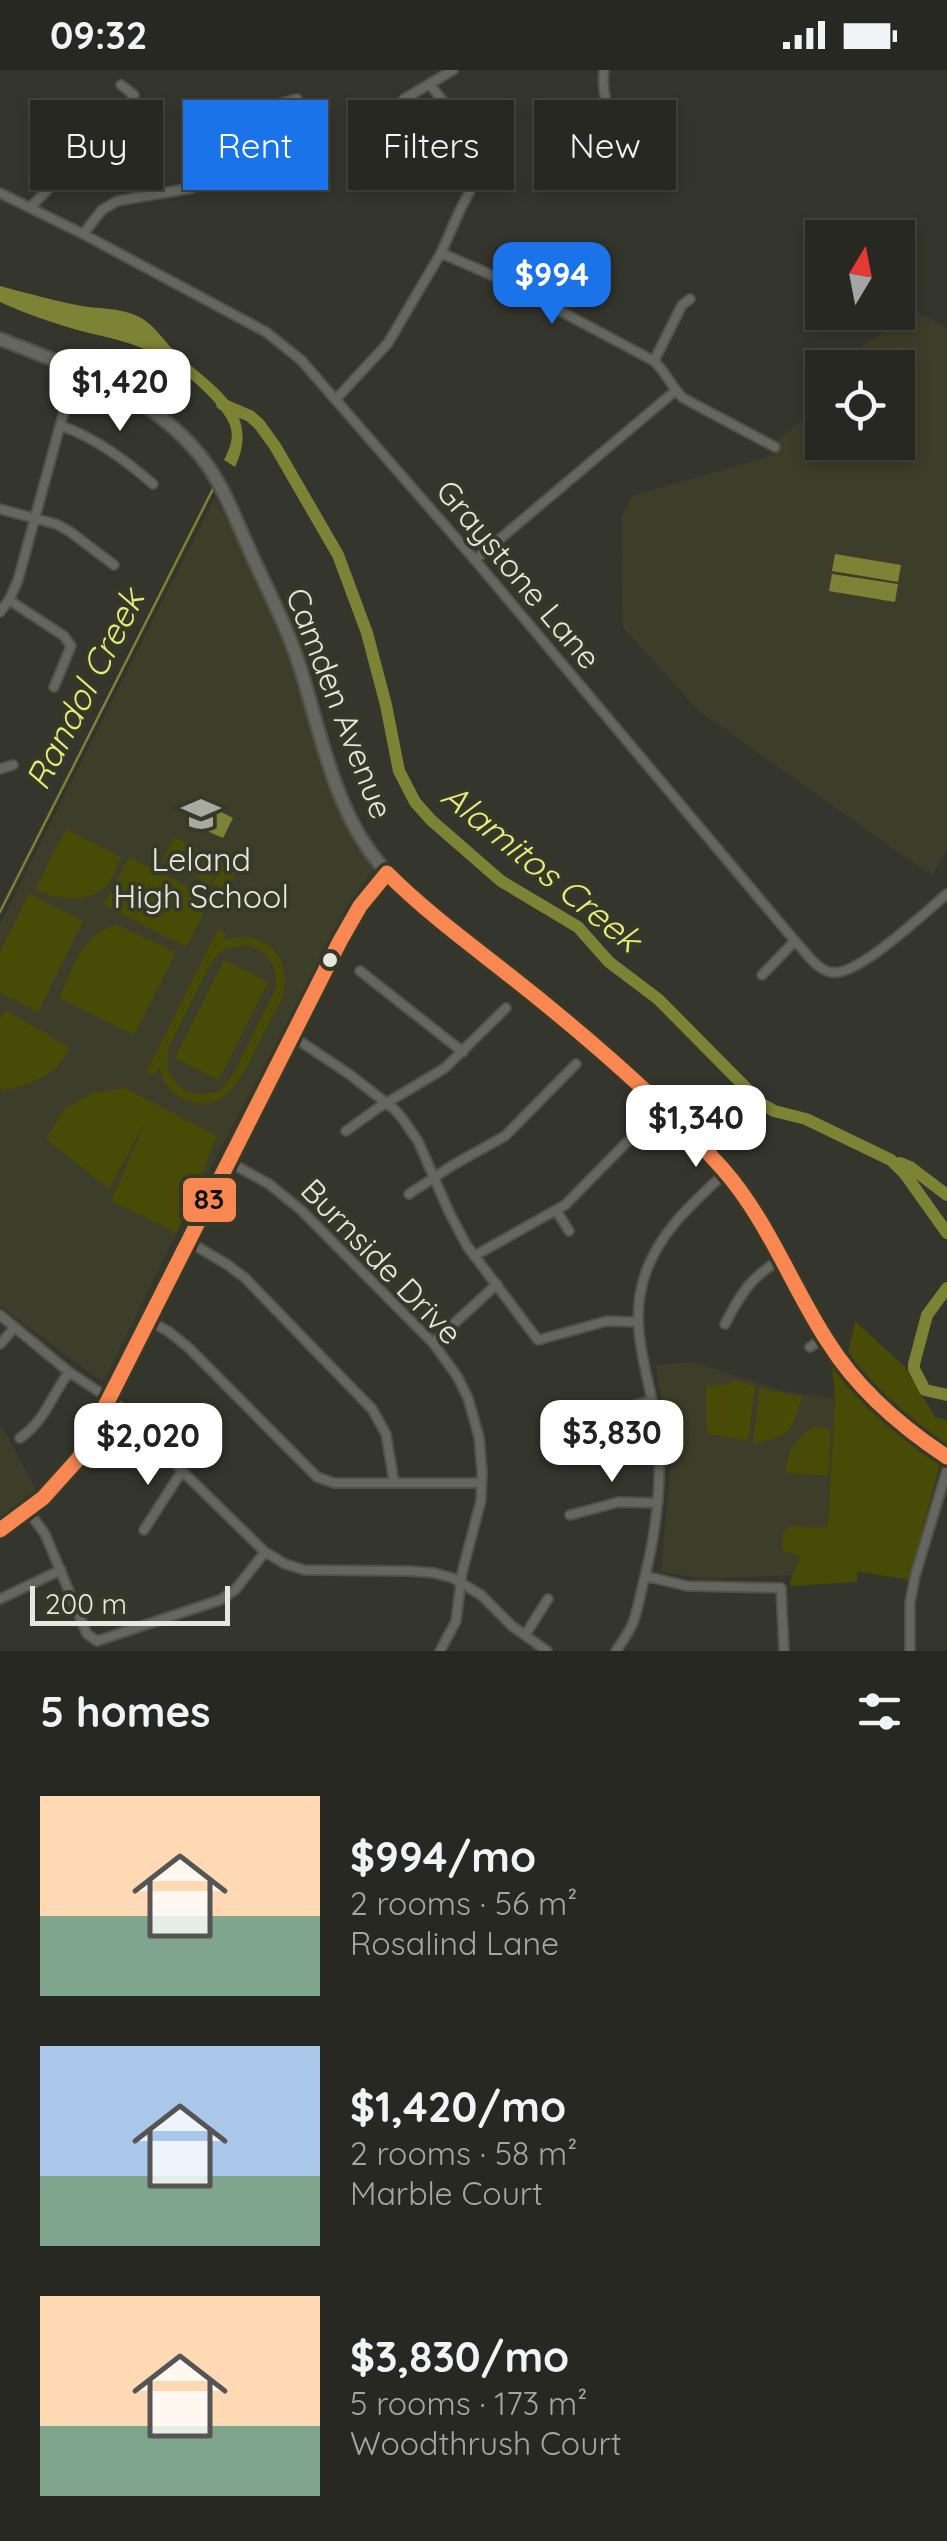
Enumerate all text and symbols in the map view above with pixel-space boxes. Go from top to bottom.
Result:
text: 09:32 [50,11,147,59]
chip: Buy [30,100,163,190]
chip: Rent [183,100,328,190]
chip: Filters [348,100,514,190]
chip: New [534,100,676,190]
north arrow [805,220,915,330]
map controls [805,220,915,460]
pin: $994 [493,242,611,327]
text: $994 [515,254,589,294]
pin: $1,420 [39,349,201,434]
button: locate [805,350,915,460]
text: $1,420 [71,361,169,401]
street label: Graystone Lane [428,471,610,677]
water label: Randol Creek [15,579,155,796]
street label: Camden Avenue [278,582,402,824]
water label: Alamitos Creek [433,773,653,963]
school or university icon: Leland High School [180,793,222,835]
place label: Leland High School [113,839,289,916]
unlabelled marker [320,950,340,970]
pin: $1,340 [615,1085,777,1170]
text: $1,340 [648,1097,744,1137]
street label: Burnside Drive [293,1170,471,1352]
line badge: 83 [181,1176,238,1224]
text: 83 [194,1181,224,1216]
pin: $3,830 [531,1400,693,1485]
pin: $2,020 [67,1403,229,1488]
text: $3,830 [562,1412,662,1452]
text: $2,020 [96,1415,200,1455]
scale bar [30,1581,230,1626]
text: 200 m [45,1586,127,1621]
icon: filters [852,1684,907,1739]
text: 5 homes [40,1685,211,1738]
text: $994/mo [350,1830,536,1883]
icon: home [120,1836,240,1956]
text: 2 rooms · 56 m² [350,1883,577,1923]
text: Rosalind Lane [350,1923,559,1963]
text: $1,420/mo [350,2080,566,2133]
icon: home [120,2086,240,2206]
text: 2 rooms · 58 m² [350,2133,577,2173]
text: Marble Court [350,2173,543,2213]
text: $3,830/mo [350,2330,569,2383]
icon: home [120,2336,240,2456]
text: 5 rooms · 173 m² [350,2383,587,2423]
text: Woodthrush Court [350,2423,622,2463]

